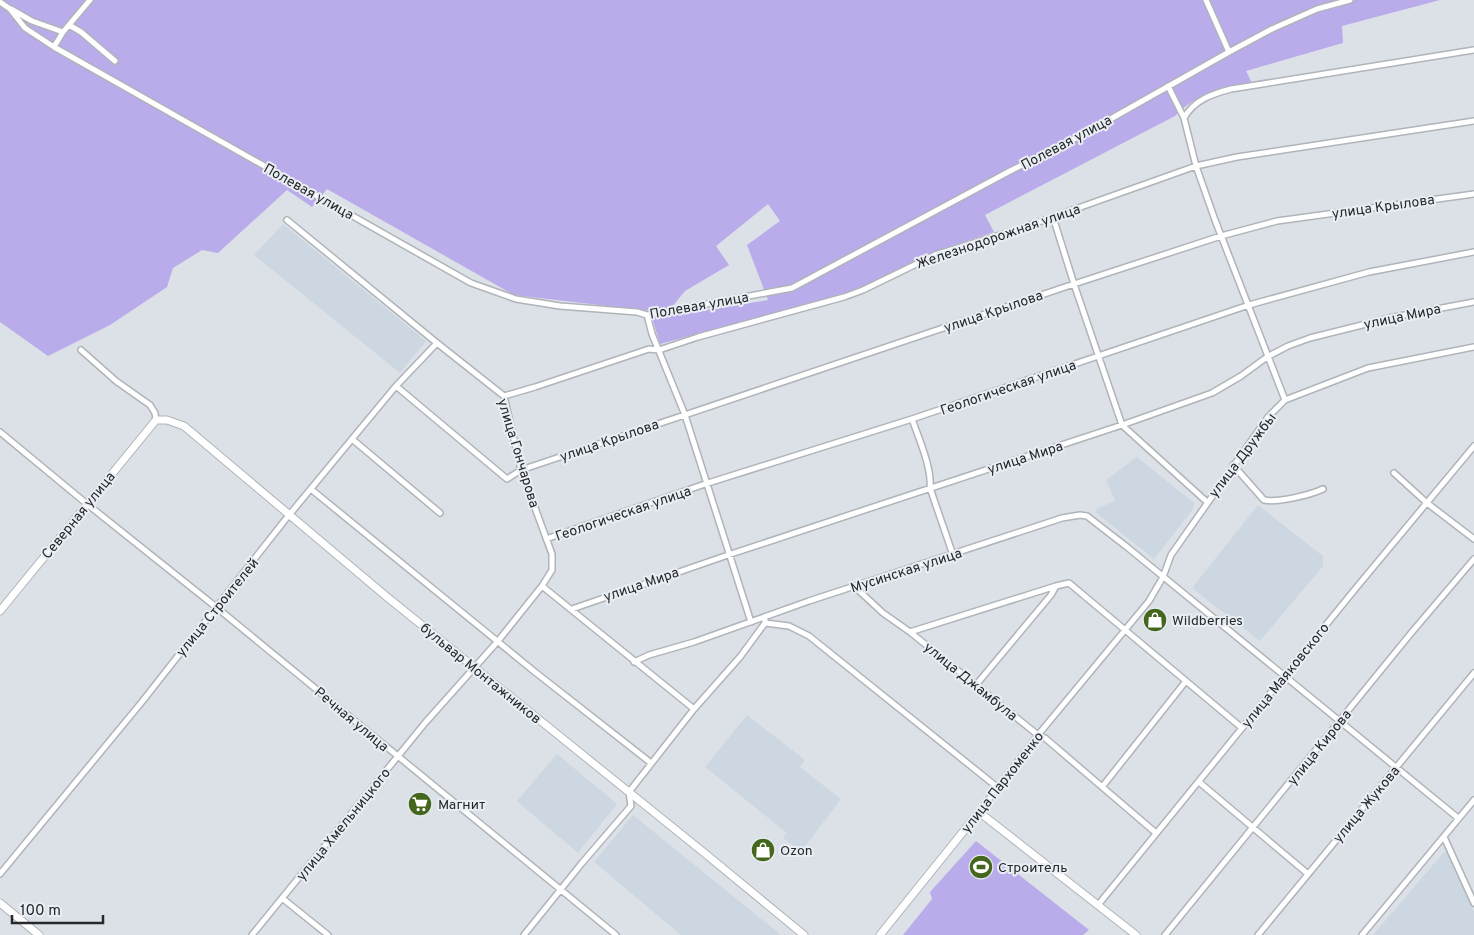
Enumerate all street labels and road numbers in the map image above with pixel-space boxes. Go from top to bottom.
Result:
street label: Полевая улица [1018,112,1115,174]
street label: Полевая улица [260,161,356,224]
street label: улица Крылова [1331,192,1436,223]
street label: Железнодорожная улица [914,201,1083,274]
street label: улица Крылова [942,288,1045,337]
street label: Полевая улица [648,289,750,324]
street label: улица Мира [1362,301,1442,334]
street label: Геологическая улица [938,357,1079,420]
street label: улица Гончарова [493,397,542,510]
street label: улица Дружбы [1206,410,1281,502]
street label: улица Крылова [558,417,661,466]
street label: улица Мира [986,438,1065,479]
street label: Северная улица [39,469,120,563]
street label: Геологическая улица [553,483,694,546]
street label: Мусинская улица [849,545,964,597]
street label: улица Строителей [173,555,263,661]
street label: улица Мира [602,565,681,606]
street label: бульвар Монтажников [416,620,544,728]
street label: улица Маяковского [1239,620,1334,732]
street label: улица Джамбула [920,639,1020,725]
street label: Речная улица [310,684,392,756]
street label: улица Кирова [1285,707,1356,789]
street label: улица Пархоменко [958,729,1048,837]
street label: улица Жукова [1330,763,1404,847]
street label: улица Хмельницкого [293,765,395,885]

